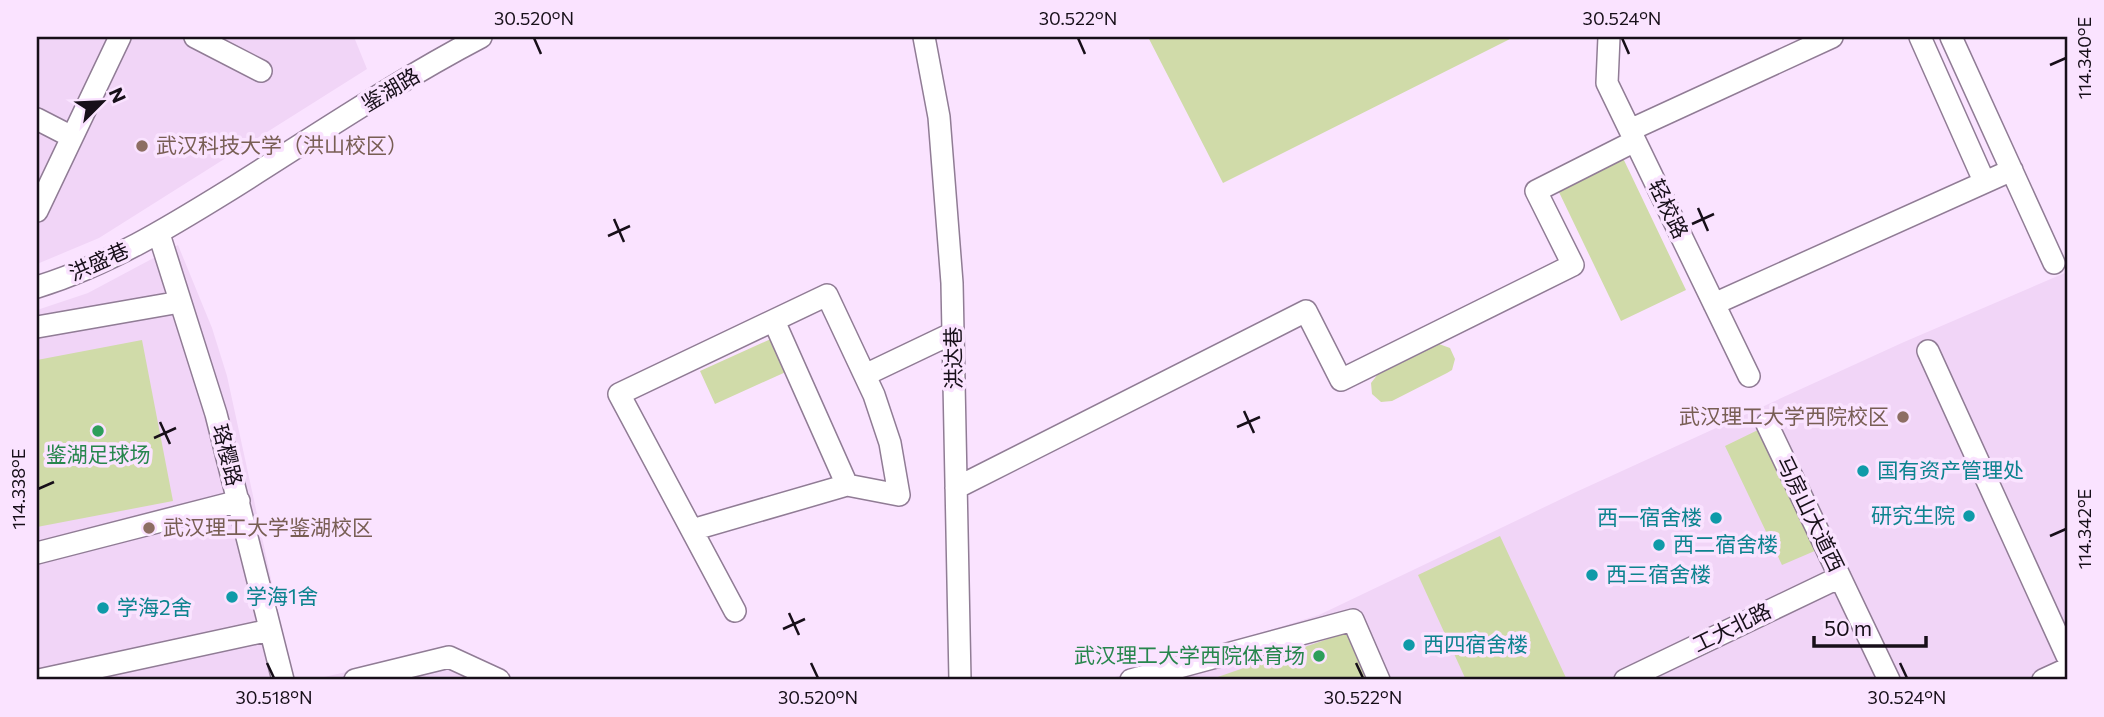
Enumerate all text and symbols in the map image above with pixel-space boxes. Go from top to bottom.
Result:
text: 30.520°N [494,7,574,29]
text: 30.522°N [1039,7,1117,29]
text: 30.524°N [1583,7,1661,29]
text: 114.340°E [2073,17,2095,99]
street label: 鉴湖路 [357,62,424,116]
north arrow [66,66,136,136]
text: N [105,84,131,106]
place label: 武汉科技大学（洪山校区） [156,132,408,157]
marker: 武汉科技大学（洪山校区） [134,138,150,154]
street label: 轻校路 [1644,175,1694,242]
street label: 洪盛巷 [65,236,132,285]
street label: 洪达巷 [939,326,966,390]
place label: 武汉理工大学西院校区 [1679,403,1889,428]
marker: 武汉理工大学西院校区 [1895,409,1911,425]
street label: 珞樱路 [209,421,248,488]
marker: 鉴湖足球场 [90,423,106,439]
place label: 鉴湖足球场 [46,441,151,466]
text: 114.338°E [7,449,29,529]
street label: 马房山大道西 [1772,451,1850,575]
place label: 国有资产管理处 [1877,457,2024,482]
marker: 国有资产管理处 [1855,463,1871,479]
text: 114.342°E [2073,489,2095,569]
place label: 研究生院 [1871,502,1955,527]
place label: 西一宿舍楼 [1597,504,1702,529]
marker: 研究生院 [1961,508,1977,524]
marker: 西一宿舍楼 [1708,510,1724,526]
place label: 武汉理工大学鉴湖校区 [163,514,373,539]
marker: 武汉理工大学鉴湖校区 [141,520,157,536]
place label: 西二宿舍楼 [1673,531,1778,556]
marker: 西二宿舍楼 [1651,537,1667,553]
place label: 西三宿舍楼 [1606,561,1711,586]
marker: 西三宿舍楼 [1584,567,1600,583]
place label: 学海1舍 [246,583,318,608]
marker: 学海1舍 [224,589,240,605]
place label: 学海2舍 [117,594,192,619]
street label: 工大北路 [1688,597,1775,656]
marker: 学海2舍 [95,600,111,616]
scale bar [1814,605,1926,649]
text: 50 m [1824,615,1872,640]
place label: 西四宿舍楼 [1423,631,1528,656]
marker: 西四宿舍楼 [1401,637,1417,653]
place label: 武汉理工大学西院体育场 [1074,642,1305,667]
marker: 武汉理工大学西院体育场 [1311,648,1327,664]
text: 30.518°N [236,686,312,708]
text: 30.520°N [778,686,858,708]
text: 30.522°N [1324,686,1402,708]
text: 30.524°N [1868,686,1946,708]

